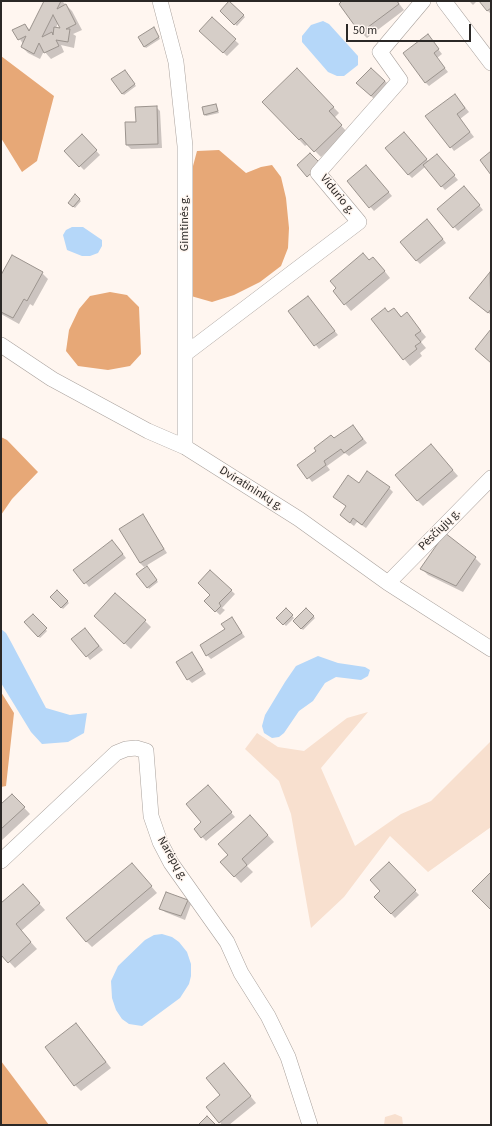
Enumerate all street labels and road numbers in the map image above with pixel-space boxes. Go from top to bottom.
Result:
street label: Vidurio g. [316,172,358,218]
street label: Gimtinės g. [178,195,192,251]
street label: Dviratininkų g. [216,464,286,514]
street label: Pėsčiųjų g. [416,506,464,554]
street label: Narėpų g. [154,834,190,884]

